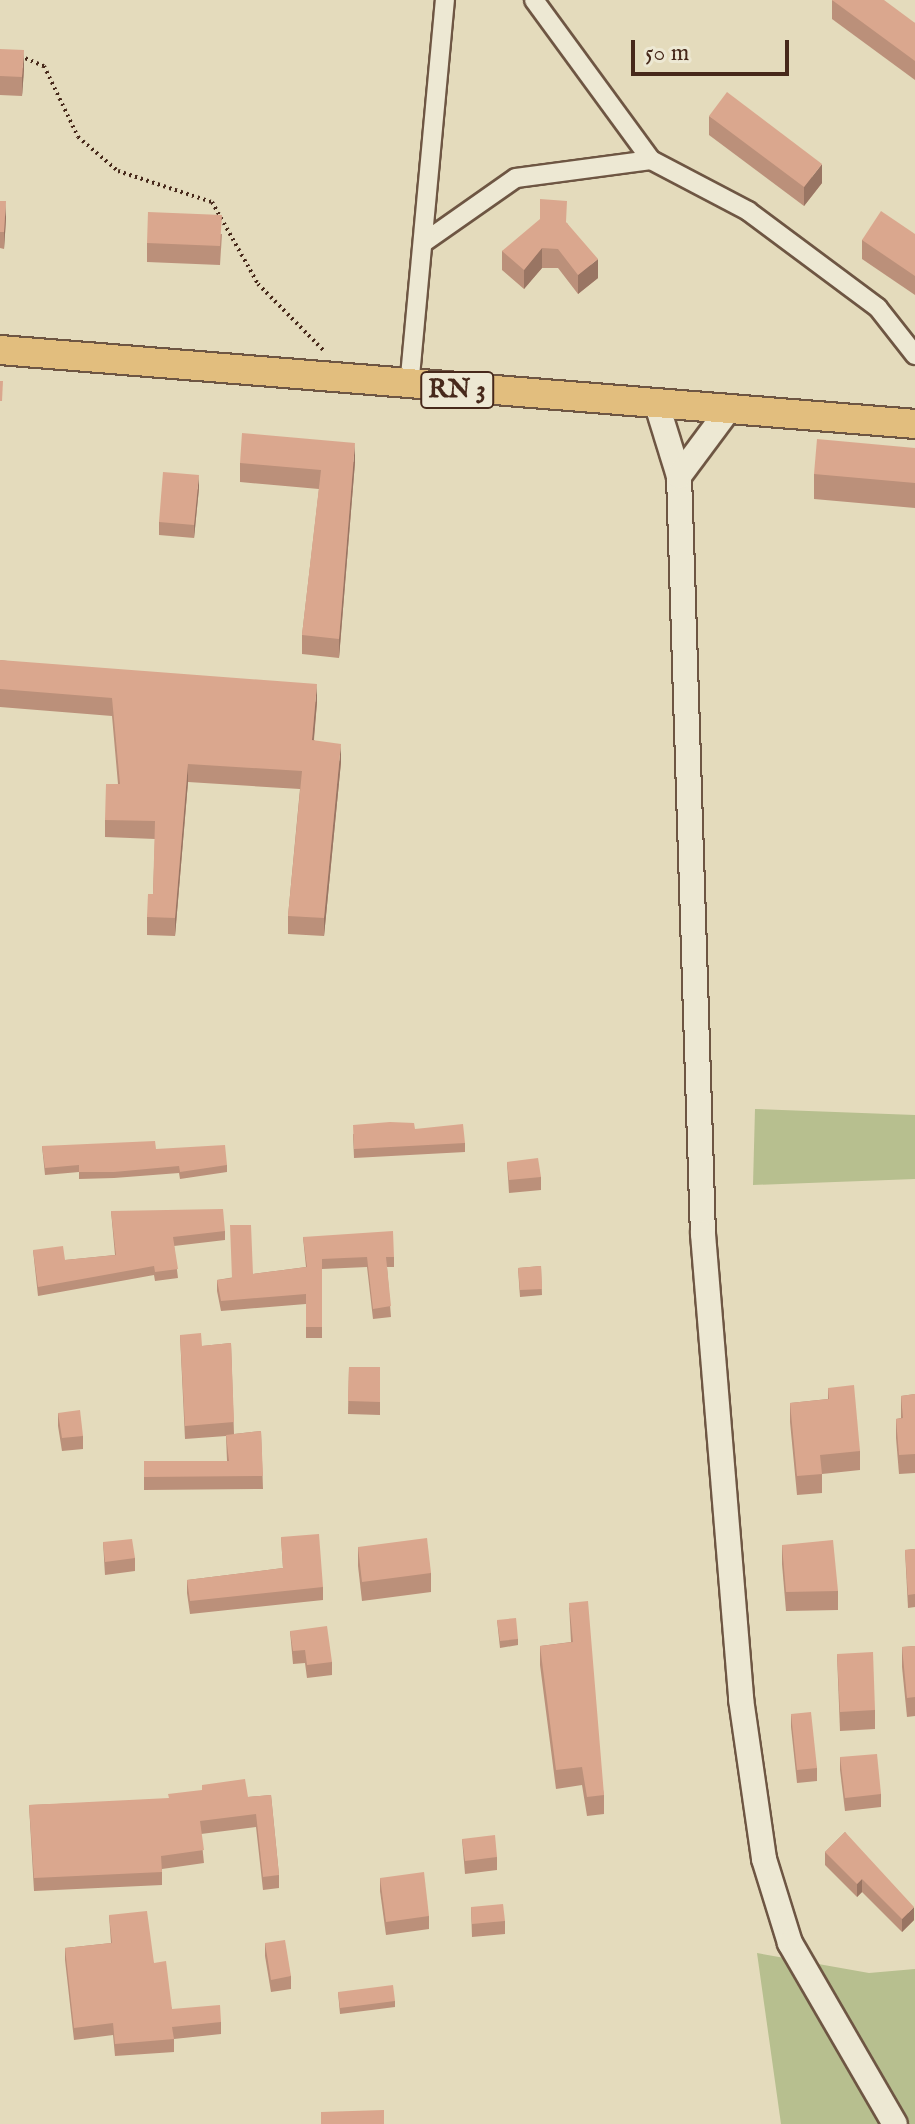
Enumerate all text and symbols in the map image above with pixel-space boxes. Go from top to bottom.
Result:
scale bar [635,24,793,74]
text: 50 m [645,38,689,69]
road number: RN 3 [419,368,495,412]

